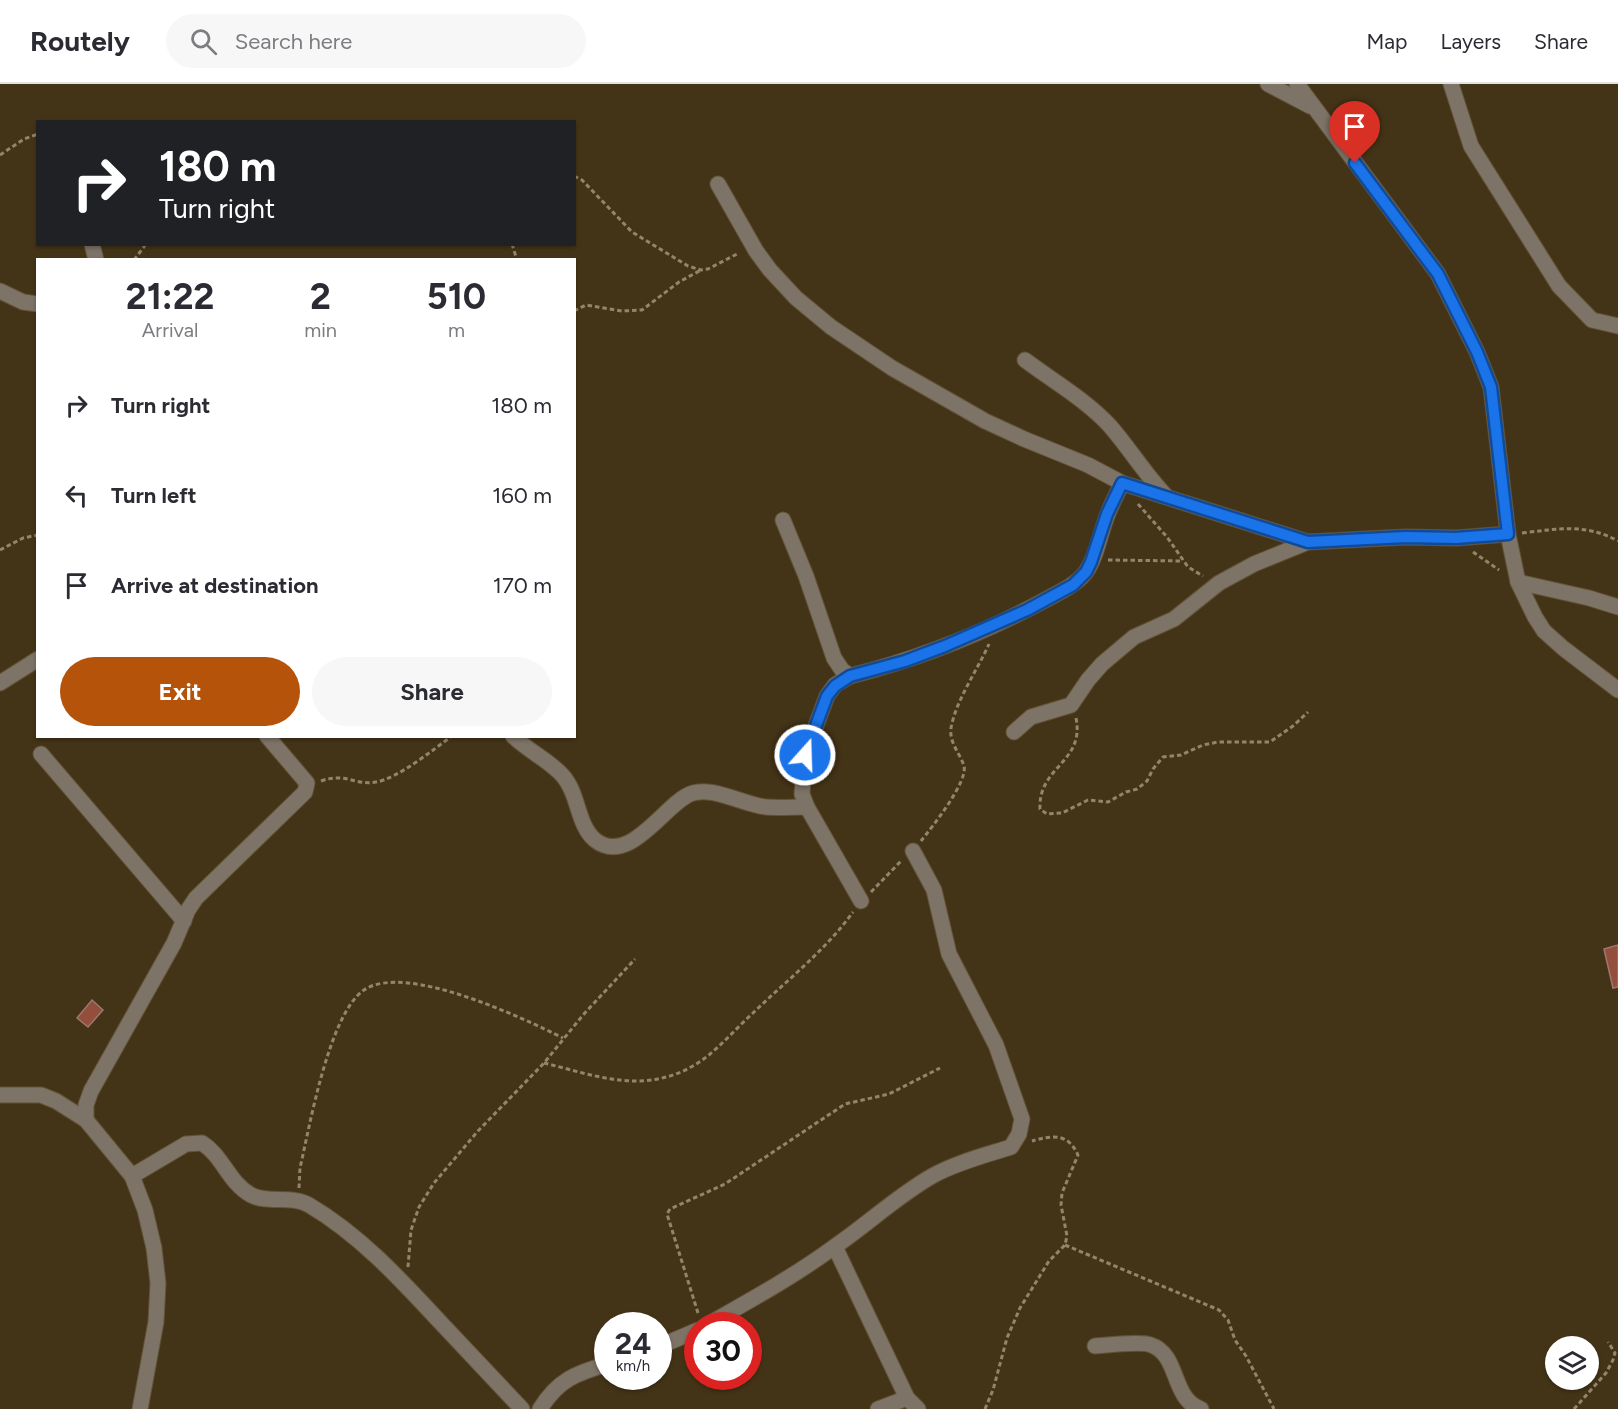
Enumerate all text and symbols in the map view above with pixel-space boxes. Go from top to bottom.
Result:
search box [166,14,586,68]
text: Routely [30,24,130,58]
icon: search [187,25,220,58]
text: Search here [235,28,352,55]
text: Map [1367,29,1407,54]
text: Layers [1440,29,1501,54]
text: Share [1534,29,1588,54]
pin [1329,101,1380,163]
icon: arrive [1338,110,1371,143]
text: 180 m [159,141,276,192]
icon: right [60,144,138,222]
text: Turn right [159,192,275,225]
text: 21:22 [126,275,214,318]
text: 2 [310,275,331,318]
text: 510 [427,275,486,318]
text: Arrival [142,318,198,342]
text: min [304,318,337,342]
text: m [448,318,465,342]
icon: right [60,389,93,422]
text: Turn right [111,392,210,419]
text: 180 m [491,392,552,419]
icon: left [60,479,93,512]
text: Turn left [111,482,197,509]
text: 160 m [492,482,552,509]
icon: arrive [60,569,93,602]
text: Arrive at destination [111,572,319,599]
text: 170 m [493,572,552,599]
button: Exit [60,657,300,726]
button: Share [312,657,552,726]
position arrow [773,723,837,787]
speed limit sign: 30 [684,1312,762,1390]
text: 24 [615,1325,651,1362]
map controls [1545,1336,1599,1390]
button: layers [1545,1336,1599,1390]
text: km/h [616,1357,650,1375]

